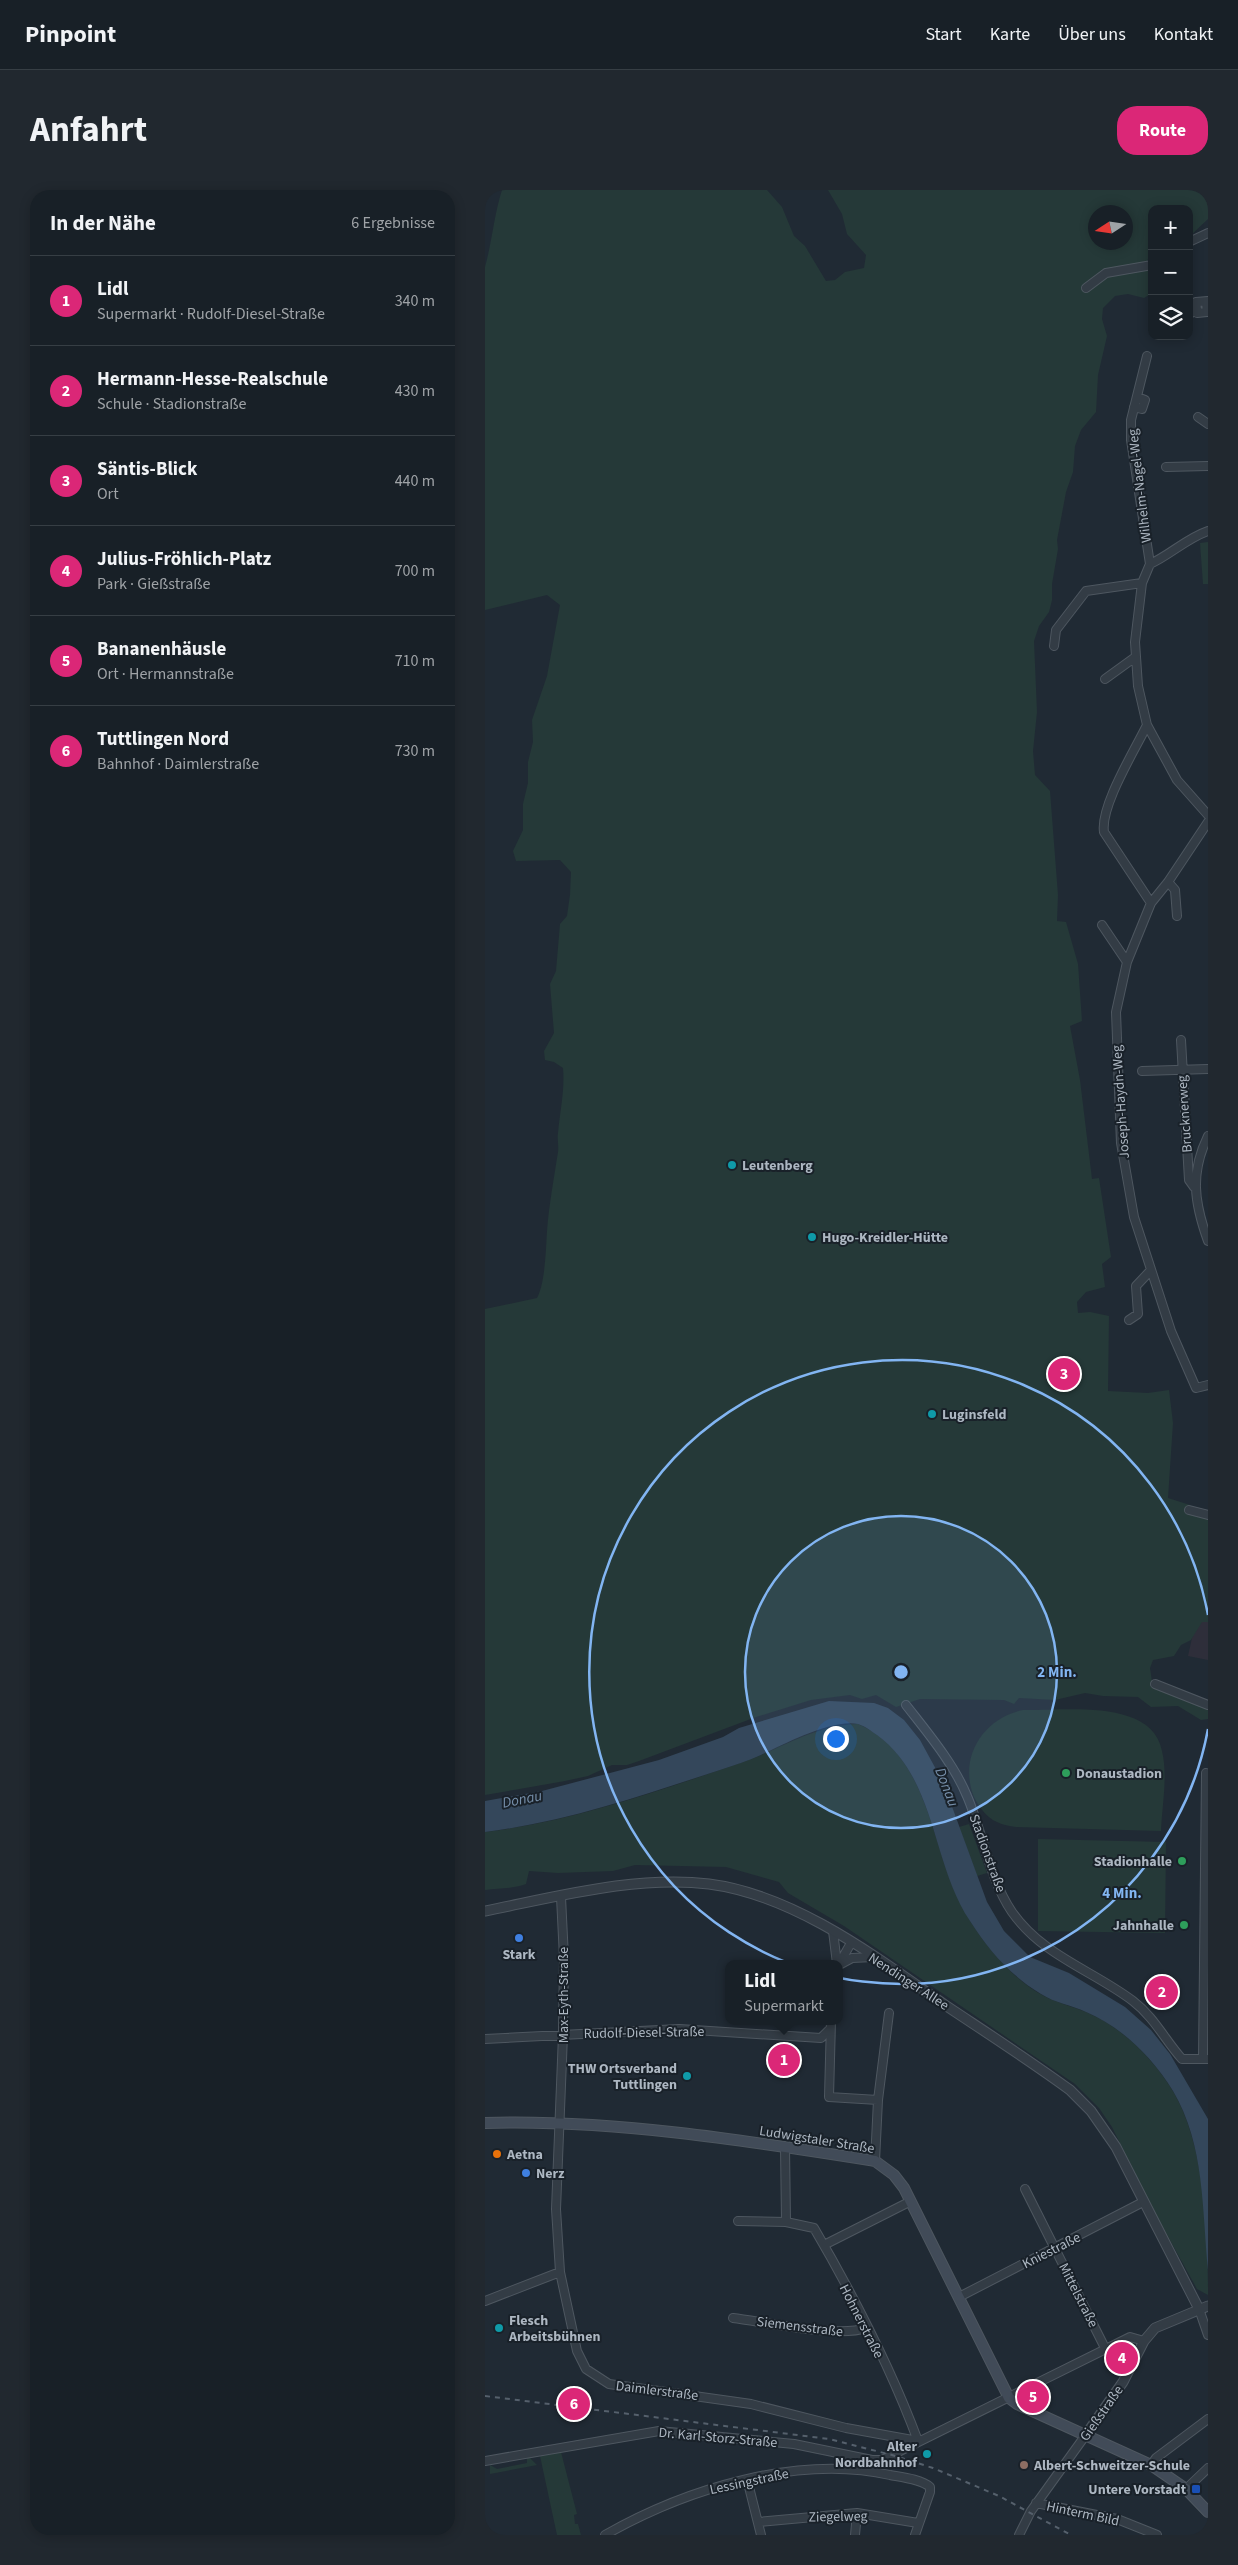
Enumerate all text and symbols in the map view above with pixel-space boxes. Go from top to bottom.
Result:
text: Pinpoint [25,17,116,52]
text: Start [925,22,962,47]
text: Karte [990,22,1030,47]
text: Über uns [1058,22,1126,47]
text: Kontakt [1154,22,1213,47]
text: Anfahrt [30,105,147,155]
button: Route [1117,106,1208,155]
north arrow [1088,205,1133,250]
map controls [1148,205,1193,340]
button: + [1148,205,1193,250]
text: In der Nähe [50,208,156,238]
text: 6 Ergebnisse [351,212,435,234]
button: − [1148,250,1193,295]
text: Lidl [97,276,128,303]
text: 1 [62,290,70,312]
text: 340 m [395,290,435,312]
button: layers [1148,295,1193,340]
text: Supermarkt · Rudolf-Diesel-Straße [97,303,325,325]
text: Hermann-Hesse-Realschule [97,366,328,393]
text: 2 [62,380,70,402]
text: 430 m [395,380,435,402]
text: Schule · Stadionstraße [97,393,246,415]
street label: Wilhelm-Nagel-Weg [1123,428,1157,544]
text: Säntis-Blick [97,456,197,483]
text: 3 [62,470,70,492]
text: 440 m [395,470,435,492]
text: Ort [97,483,119,505]
text: Julius-Fröhlich-Platz [97,546,271,573]
text: 4 [62,560,70,582]
text: 700 m [395,560,435,582]
text: Park · Gießstraße [97,573,210,595]
text: Bananenhäusle [97,636,226,663]
text: 5 [62,650,70,672]
text: 710 m [395,650,435,672]
text: Ort · Hermannstraße [97,663,234,685]
text: Tuttlingen Nord [97,726,229,753]
text: 6 [62,740,70,762]
text: 730 m [395,740,435,762]
text: Bahnhof · Daimlerstraße [97,753,259,775]
street label: Joseph-Haydn-Weg [1107,1044,1135,1159]
street label: Brucknerweg [1172,1075,1198,1153]
place label: Leutenberg [742,1156,813,1176]
marker: Leutenberg [726,1159,738,1171]
place label: Hugo-Kreidler-Hütte [822,1228,948,1248]
marker: Hugo-Kreidler-Hütte [806,1231,818,1243]
pin: 3 [1048,1355,1080,1393]
place label: Luginsfeld [942,1405,1007,1425]
marker: Luginsfeld [926,1408,938,1420]
text: 2 Min. [1037,1662,1077,1683]
centre of rings [892,1663,910,1681]
your location [823,1726,849,1752]
place label: Donaustadion [1076,1764,1162,1784]
water label: Donau [929,1765,964,1810]
marker: Donaustadion [1060,1767,1072,1779]
water label: Donau [500,1785,544,1814]
street label: Stadionstraße [964,1811,1010,1895]
place label: Stadionhalle [1094,1852,1172,1872]
marker: Stadionhalle [1176,1855,1188,1867]
text: 4 Min. [1102,1883,1142,1904]
place label: Jahnhalle [1113,1916,1174,1936]
marker: Jahnhalle [1178,1919,1190,1931]
marker: Stark [513,1932,525,1944]
place label: Stark [502,1945,536,1965]
street label: Max-Eyth-Straße [554,1947,574,2043]
street label: Nendinger Allee [864,1948,953,2015]
popup [725,1960,843,2025]
text: Lidl [744,1968,776,1995]
pin: 2 [1146,1973,1178,2011]
text: Supermarkt [744,1995,824,2017]
street label: Rudolf-Diesel-Straße [583,2022,705,2044]
pin: 1 [768,2041,800,2079]
place label: THW Ortsverband Tuttlingen [568,2059,677,2095]
marker: THW Ortsverband Tuttlingen [681,2070,693,2082]
street label: Ludwigstaler Straße [758,2121,876,2159]
place label: Aetna [506,2145,543,2165]
marker: Aetna [491,2148,503,2160]
place label: Nerz [536,2164,565,2184]
marker: Nerz [520,2167,532,2179]
street label: Kniestraße [1019,2228,1084,2274]
street label: Mittelstraße [1053,2260,1103,2331]
street label: Hohnerstraße [834,2281,888,2362]
place label: Flesch Arbeitsbühnen [508,2311,600,2347]
street label: Siemensstraße [756,2312,844,2342]
marker: Flesch Arbeitsbühnen [493,2322,505,2334]
pin: 4 [1106,2339,1138,2377]
street label: Daimlerstraße [614,2376,699,2406]
pin: 5 [1017,2378,1049,2416]
street label: Gießstraße [1075,2382,1128,2446]
pin: 6 [558,2385,590,2423]
street label: Dr. Karl-Storz-Straße [658,2423,778,2453]
place label: Alter Nordbahnhof [835,2437,918,2473]
marker: Alter Nordbahnhof [921,2448,933,2460]
place label: Albert-Schweitzer-Schule [1033,2456,1190,2476]
marker: Albert-Schweitzer-Schule [1018,2459,1030,2471]
street label: Lessingstraße [708,2464,791,2500]
place label: Untere Vorstadt [1088,2480,1187,2500]
marker: Untere Vorstadt [1190,2483,1202,2495]
street label: Hinterm Bild [1045,2497,1121,2531]
street label: Ziegelweg [808,2506,868,2528]

